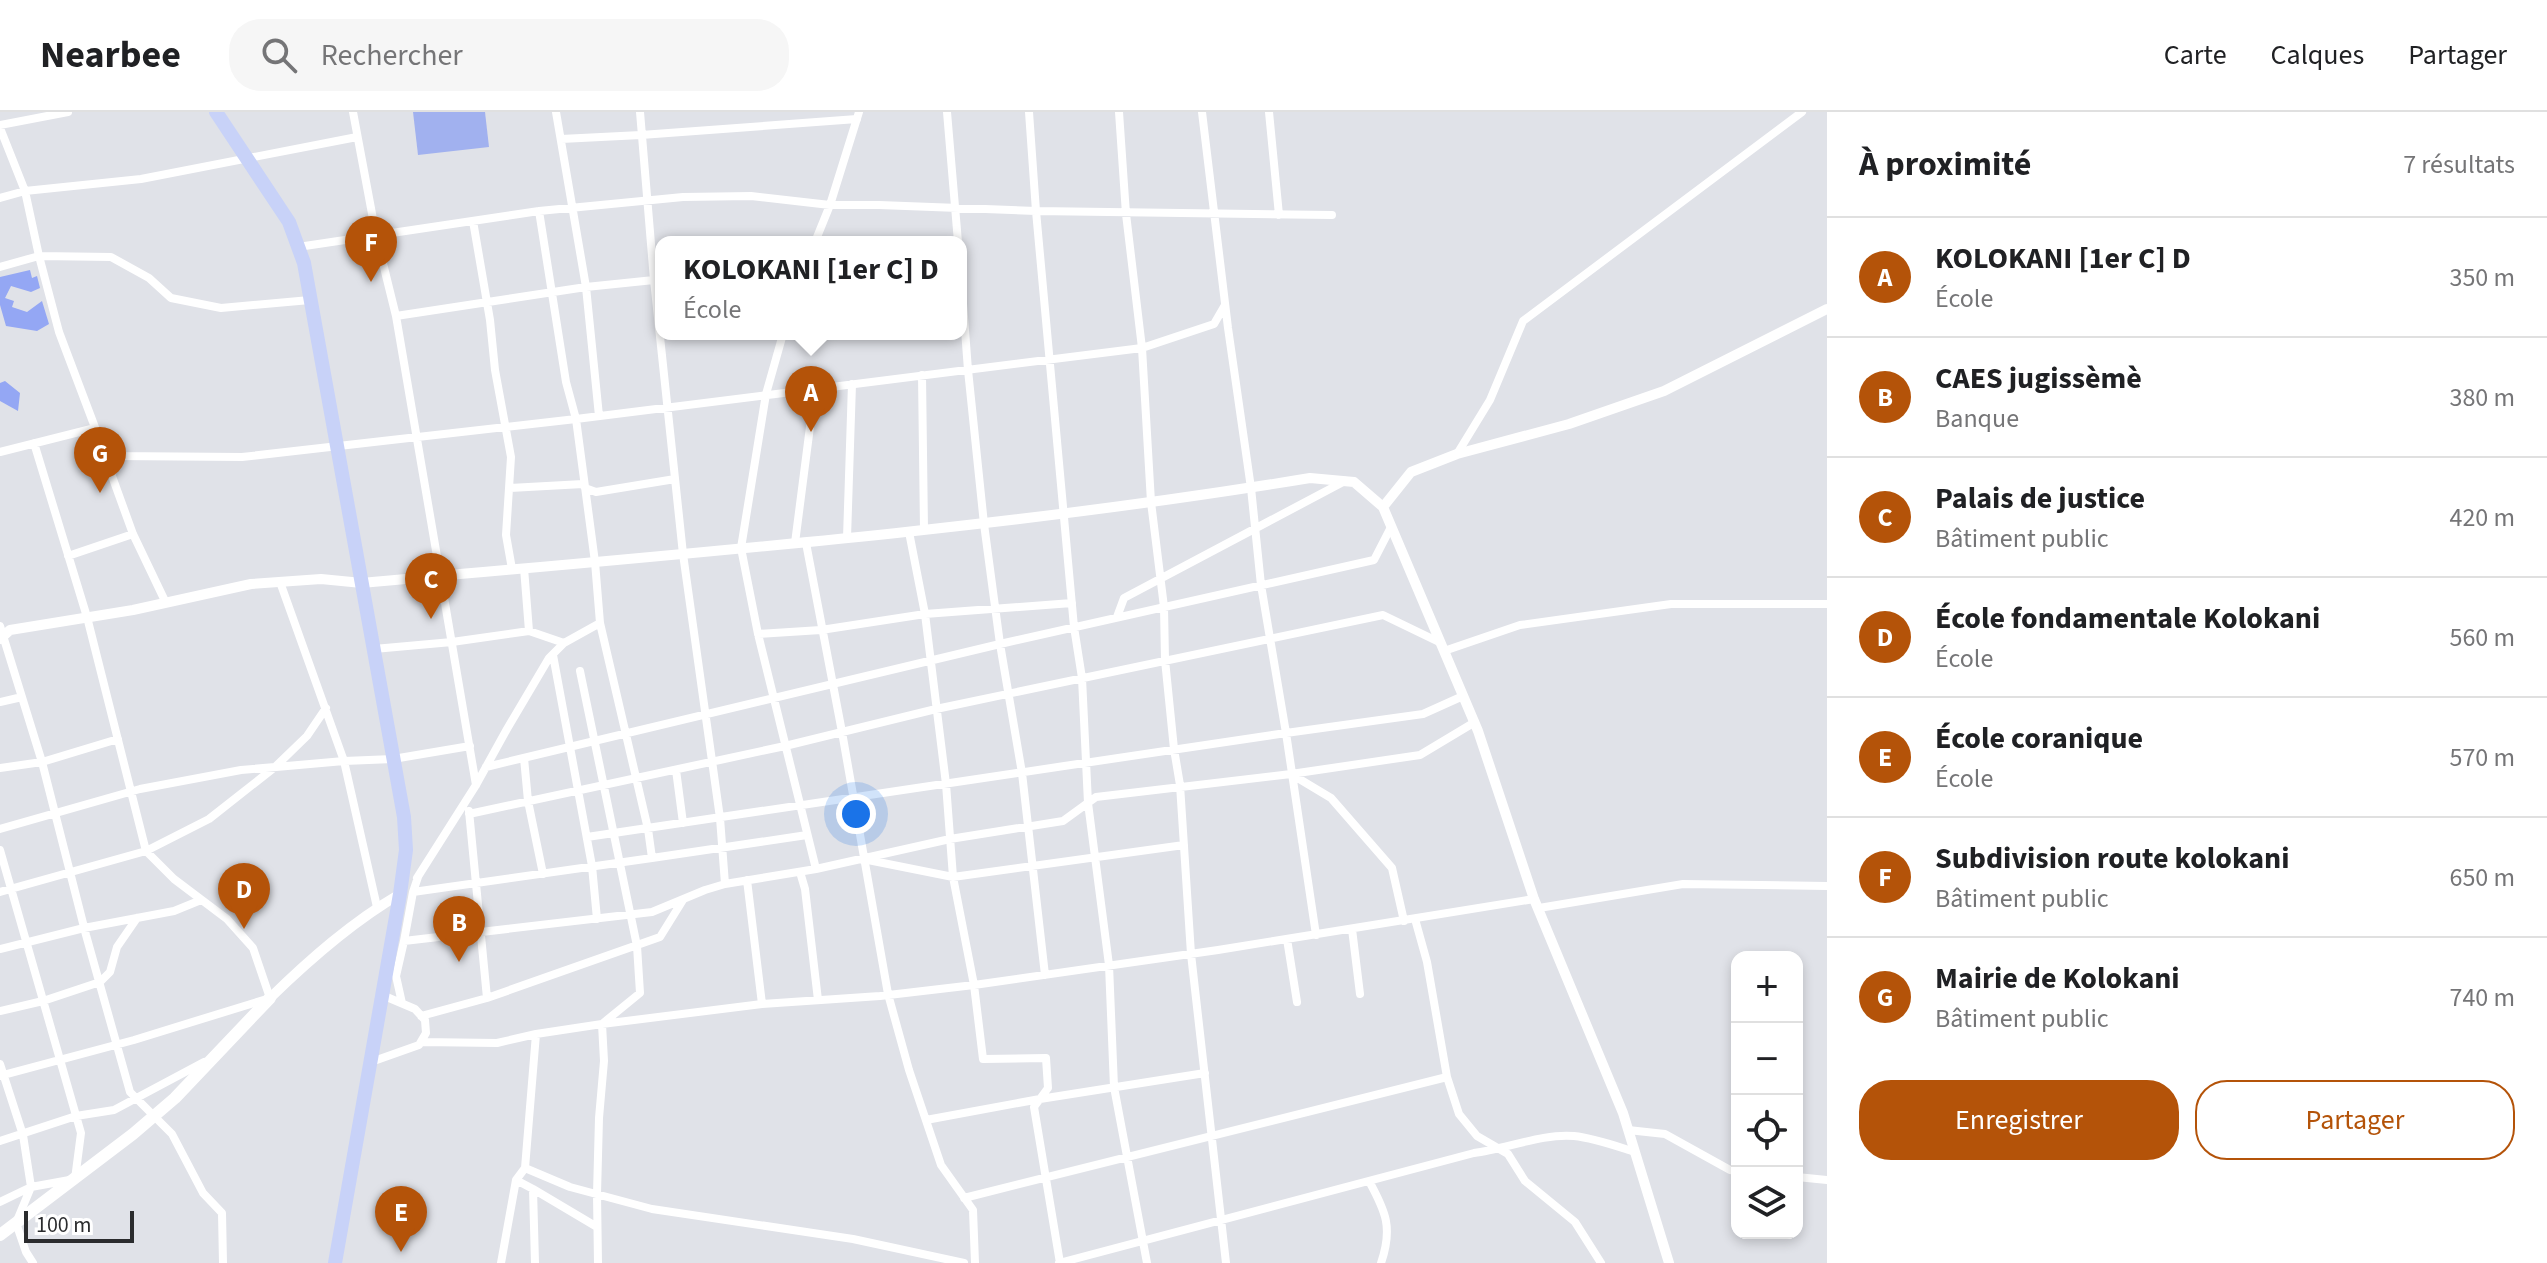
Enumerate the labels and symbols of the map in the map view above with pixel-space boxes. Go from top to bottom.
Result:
pin: F [345,216,397,282]
pin: A [785,366,837,432]
pin: G [74,427,126,493]
pin: C [405,553,457,619]
your location [836,794,876,834]
pin: D [218,863,270,929]
pin: B [433,896,485,962]
pin: E [375,1186,427,1252]
scale bar [24,1207,134,1243]

